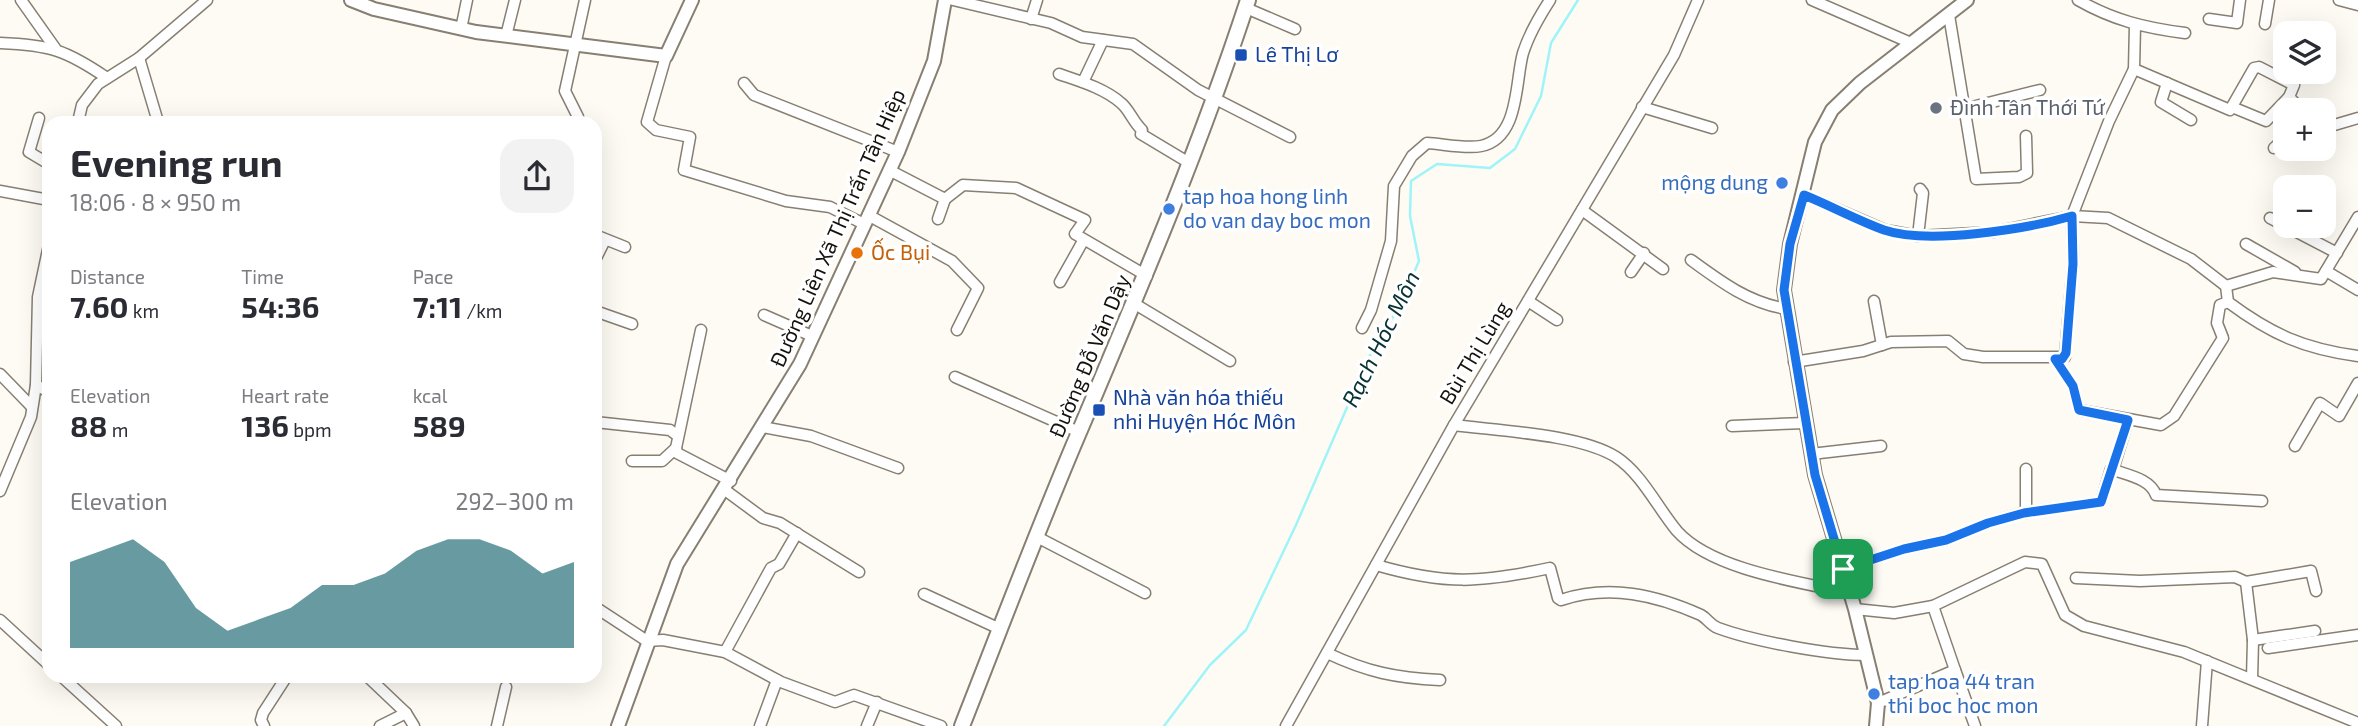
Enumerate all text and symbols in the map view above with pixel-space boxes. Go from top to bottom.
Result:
map controls [2273,21,2336,238]
button: layers [2273,21,2336,84]
place label: Lê Thị Lơ [1255,41,1339,66]
marker: Lê Thị Lơ [1233,47,1249,63]
street label: Đường Liên Xã Thị Trấn Tân Hiệp [764,84,909,370]
place label: Đình Tân Thới Tứ [1950,94,2106,119]
button: + [2273,98,2336,161]
marker: Đình Tân Thới Tứ [1928,100,1944,116]
text: Evening run [70,139,283,185]
button: share [500,139,574,213]
place label: mộng dung [1661,169,1768,194]
marker: mộng dung [1774,175,1790,191]
button: − [2273,175,2336,238]
place label: tap hoa hong linh do van day boc mon [1183,183,1371,232]
text: 18:06 · 8 × 950 m [70,188,241,216]
marker: tap hoa hong linh do van day boc mon [1161,201,1177,217]
place label: Ốc Bụi [871,237,930,264]
marker: Ốc Bụi [849,245,865,261]
text: Distance [70,265,145,288]
text: Time [241,265,284,288]
text: Pace [413,265,454,288]
water label: Rạch Hóc Môn [1335,266,1425,411]
street label: Đường Đỗ Văn Dậy [1043,270,1134,441]
text: 7.60 [70,288,129,324]
text: 54:36 [241,288,319,324]
text: 7:11 [413,288,462,324]
street label: Bùi Thị Lùng [1433,296,1514,408]
text: km [129,299,159,322]
text: /km [462,299,503,322]
text: Elevation [70,384,151,407]
text: Heart rate [241,384,329,407]
text: kcal [413,384,447,407]
place label: Nhà văn hóa thiếu nhi Huyện Hóc Môn [1113,384,1296,433]
marker: Nhà văn hóa thiếu nhi Huyện Hóc Môn [1091,402,1107,418]
text: 88 [70,407,107,443]
text: 136 [241,407,289,443]
text: 589 [413,407,466,443]
text: m [107,418,128,441]
text: bpm [289,418,332,441]
text: Elevation [70,487,168,515]
text: 292–300 m [456,487,574,515]
pin [1813,539,1873,599]
icon: arrive [1824,550,1862,588]
place label: tap hoa 44 tran thi boc hoc mon [1888,668,2039,717]
marker: tap hoa 44 tran thi boc hoc mon [1866,686,1882,702]

